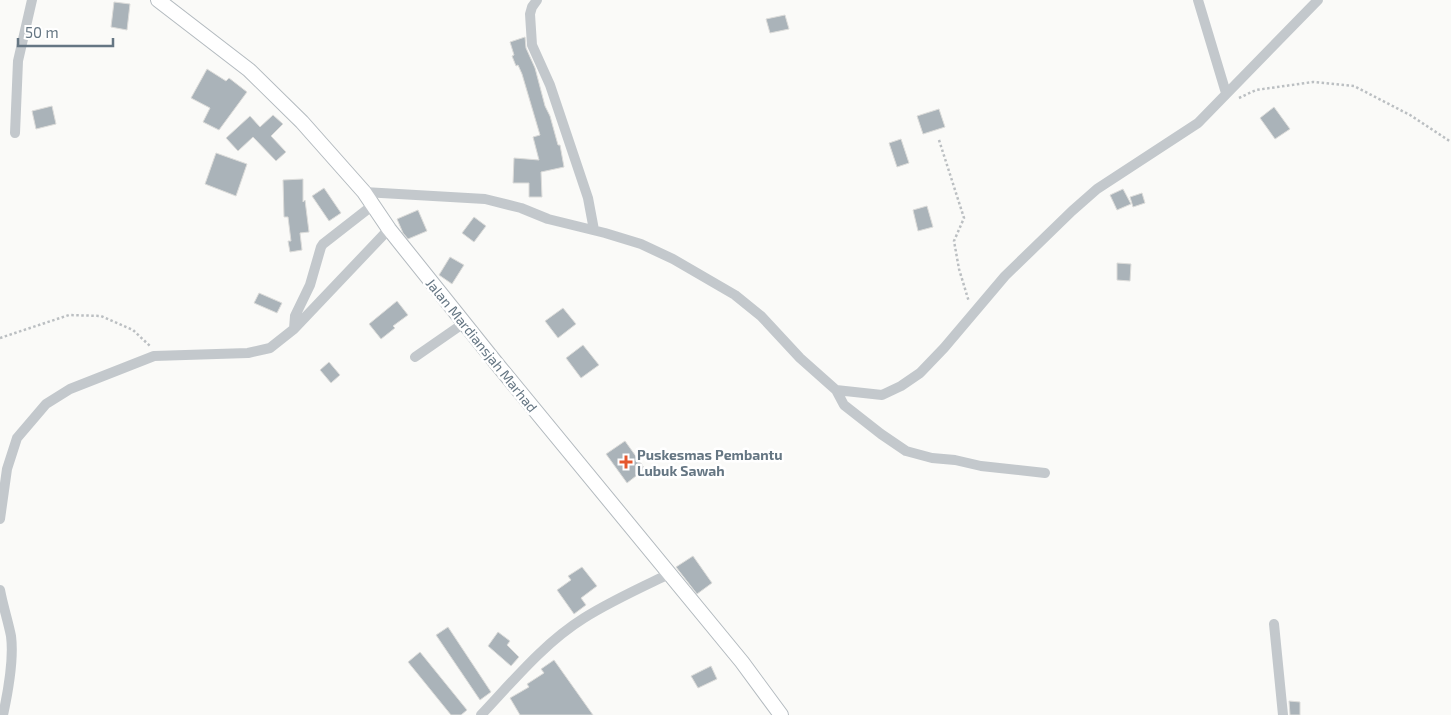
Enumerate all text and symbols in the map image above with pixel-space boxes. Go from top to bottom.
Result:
scale bar [18,15,112,47]
text: 50 m [25,23,59,41]
street label: Jalan Mardiansjah Marhad [423,275,541,415]
place label: Puskesmas Pembantu Lubuk Sawah [637,446,783,479]
marker: Puskesmas Pembantu Lubuk Sawah [619,455,633,469]

